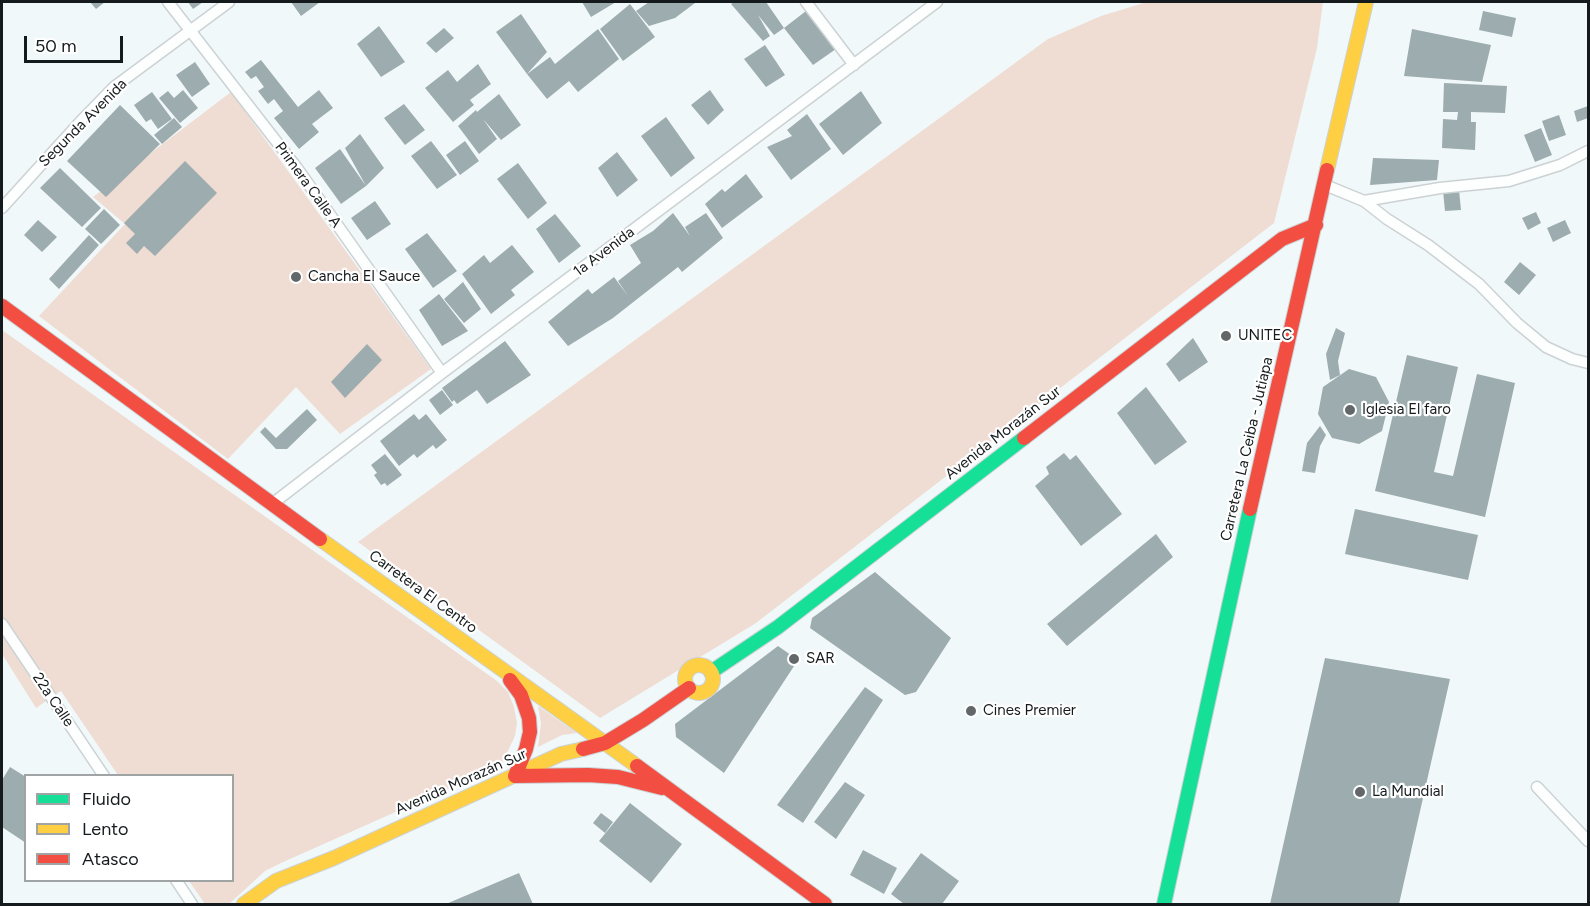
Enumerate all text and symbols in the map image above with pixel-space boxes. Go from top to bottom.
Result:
scale bar [27,24,126,62]
text: 50 m [35,35,77,57]
street label: Segunda Avenida [35,75,131,171]
street label: Primera Calle A [271,139,345,231]
street label: 1a Avenida [570,223,638,281]
place label: Cancha El Sauce [308,268,420,286]
marker: Cancha El Sauce [289,270,303,284]
place label: UNITEC [1238,327,1292,345]
marker: UNITEC [1219,329,1233,343]
street label: Carretera La Ceiba - Jutiapa [1217,355,1277,543]
street label: Avenida Morazán Sur [942,382,1064,484]
place label: Iglesia El faro [1362,401,1451,419]
marker: Iglesia El faro [1343,403,1357,417]
street label: Carretera El Centro [365,547,481,637]
place label: SAR [806,650,835,668]
marker: SAR [787,652,801,666]
street label: 22a Calle [28,670,78,730]
place label: Cines Premier [983,702,1076,720]
marker: Cines Premier [964,704,978,718]
street label: Avenida Morazán Sur [393,745,529,819]
legend [24,774,234,882]
place label: La Mundial [1372,783,1444,801]
marker: La Mundial [1353,785,1367,799]
text: Fluido [82,788,131,810]
text: Lento [82,818,128,840]
text: Atasco [82,848,139,870]

